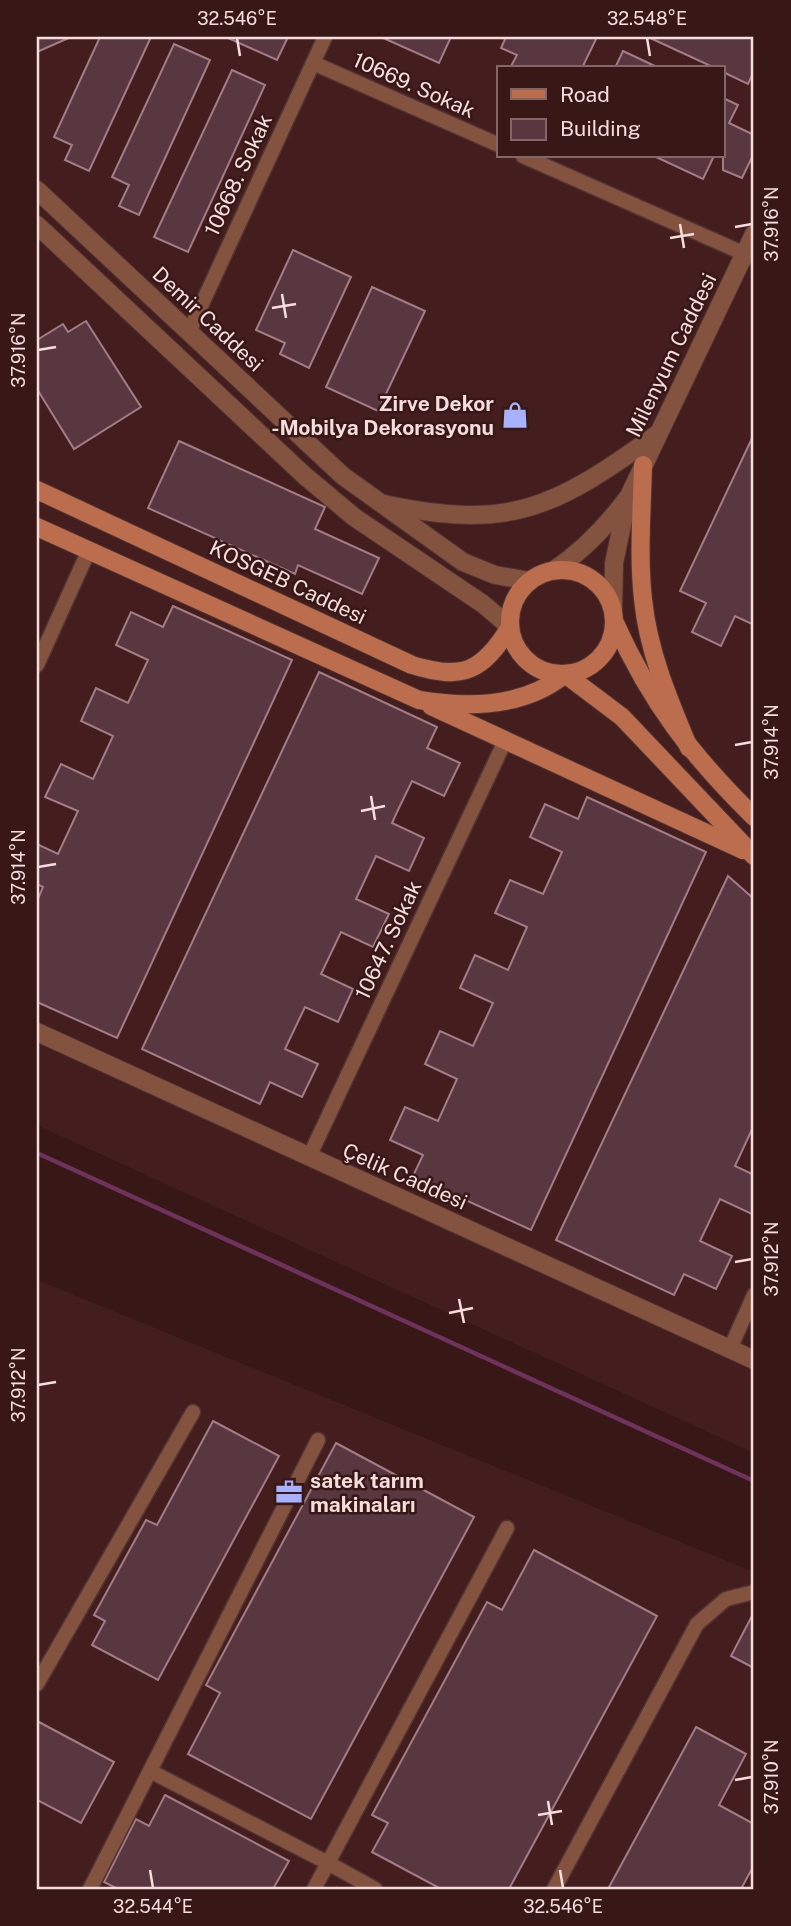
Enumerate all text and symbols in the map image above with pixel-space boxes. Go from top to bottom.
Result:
text: 32.546°E [197,8,277,29]
text: 32.548°E [607,8,687,29]
street label: 10669. Sokak [349,47,479,123]
legend [497,66,724,158]
text: Road [560,82,610,107]
street label: 10668. Sokak [199,110,277,240]
text: Building [560,116,641,141]
text: 37.916°N [761,186,782,262]
street label: Demir Caddesi [148,261,268,377]
street label: Milenyum Caddesi [621,269,721,441]
text: 37.916°N [8,312,29,388]
place label: Zirve Dekor -Mobilya Dekorasyonu [271,391,494,440]
shop icon: Zirve Dekor -Mobilya Dekorasyonu [500,400,530,430]
street label: KOSGEB Caddesi [206,535,370,629]
text: 37.914°N [761,704,782,780]
text: 37.914°N [8,829,29,905]
street label: 10647. Sokak [350,876,426,1003]
street label: Çelik Caddesi [339,1137,471,1215]
text: 37.912°N [761,1222,782,1296]
text: 37.912°N [8,1348,29,1422]
place label: satek tarım makinaları [310,1468,424,1517]
office icon: satek tarım makinaları [274,1477,304,1507]
text: 37.910°N [761,1739,782,1815]
text: 32.544°E [113,1896,193,1917]
text: 32.546°E [523,1896,603,1917]

